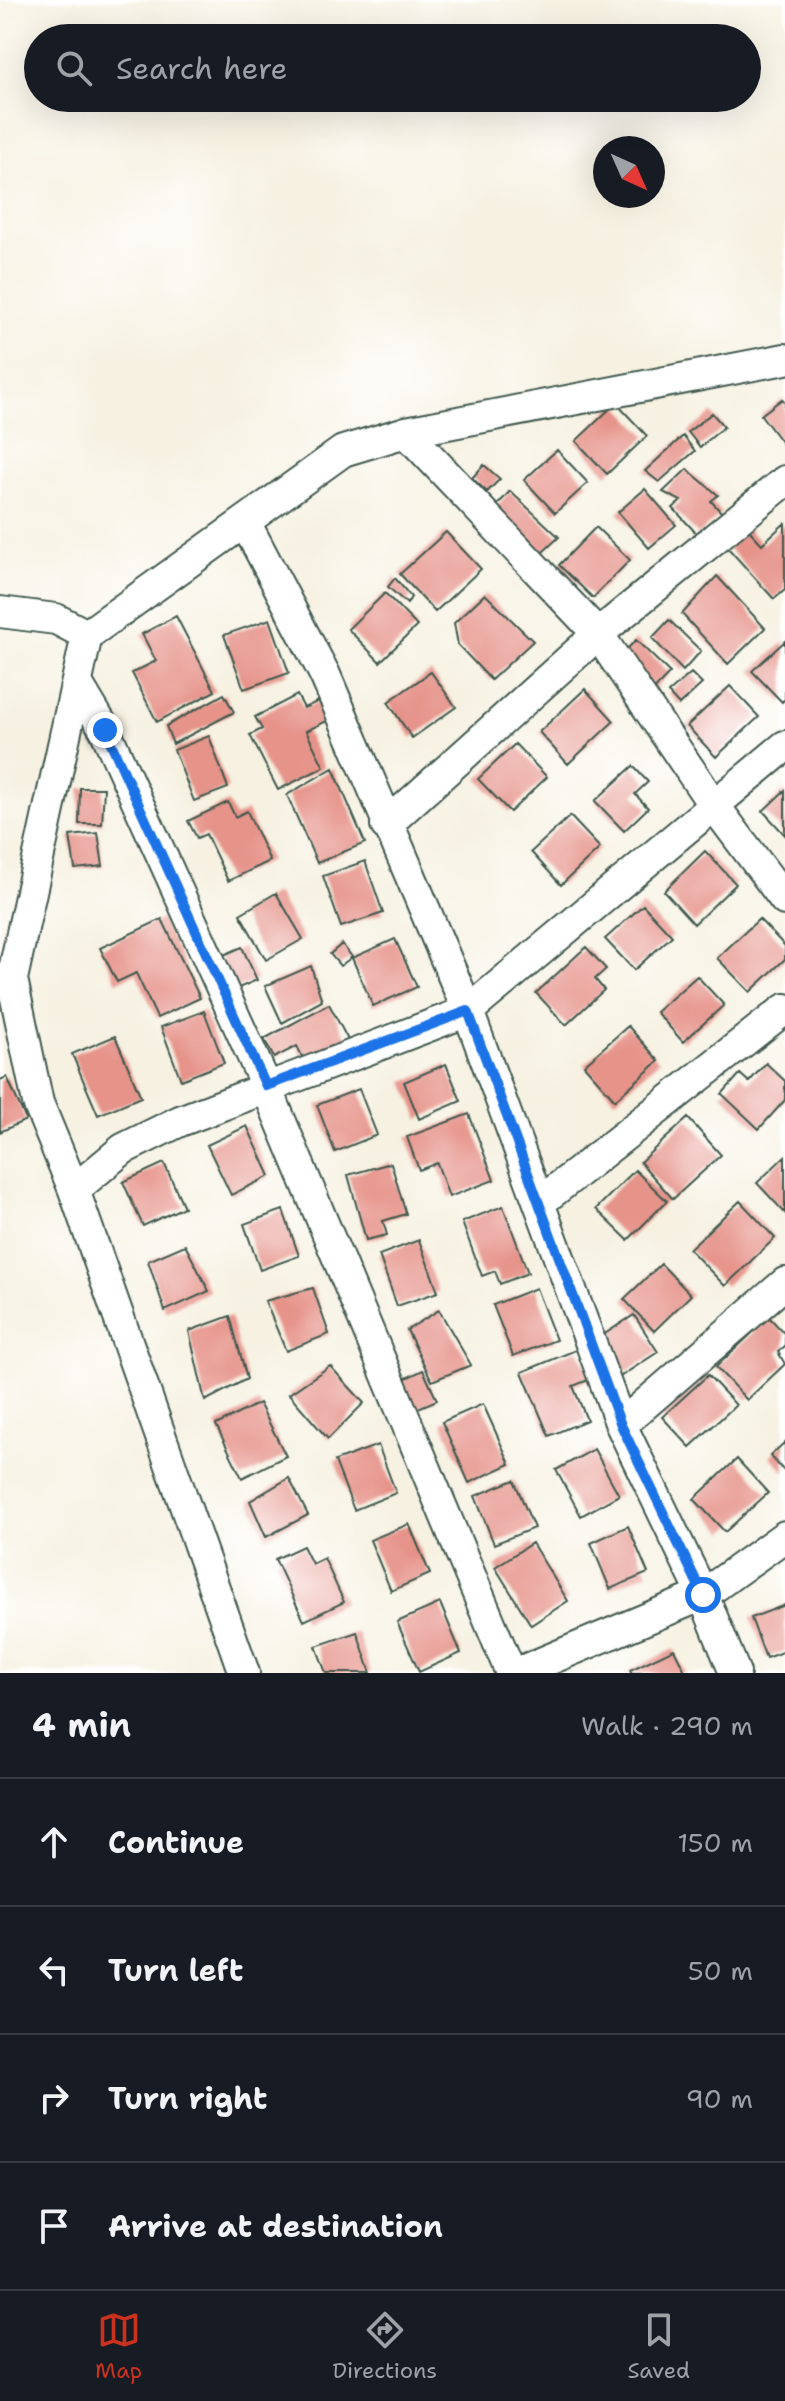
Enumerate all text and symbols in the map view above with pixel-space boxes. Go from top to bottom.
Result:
search box [24,24,761,112]
icon: search [52,46,96,90]
text: Search here [116,48,287,89]
north arrow [593,136,665,208]
route end [87,712,123,748]
route start [685,1577,721,1613]
text: 4 min [32,1702,131,1748]
text: Walk · 290 m [581,1708,753,1743]
icon: ahead [32,1820,76,1864]
text: Continue [108,1822,244,1863]
text: 150 m [677,1825,753,1860]
icon: left [32,1948,76,1992]
text: Turn left [108,1950,243,1991]
text: 50 m [688,1953,753,1988]
icon: right [32,2076,76,2120]
text: Turn right [108,2078,267,2119]
text: 90 m [686,2081,753,2116]
icon: arrive [32,2204,76,2248]
text: Arrive at destination [108,2206,443,2247]
tab: Map [95,2308,142,2385]
tab: Directions [332,2308,437,2385]
tab: Saved [627,2308,690,2385]

